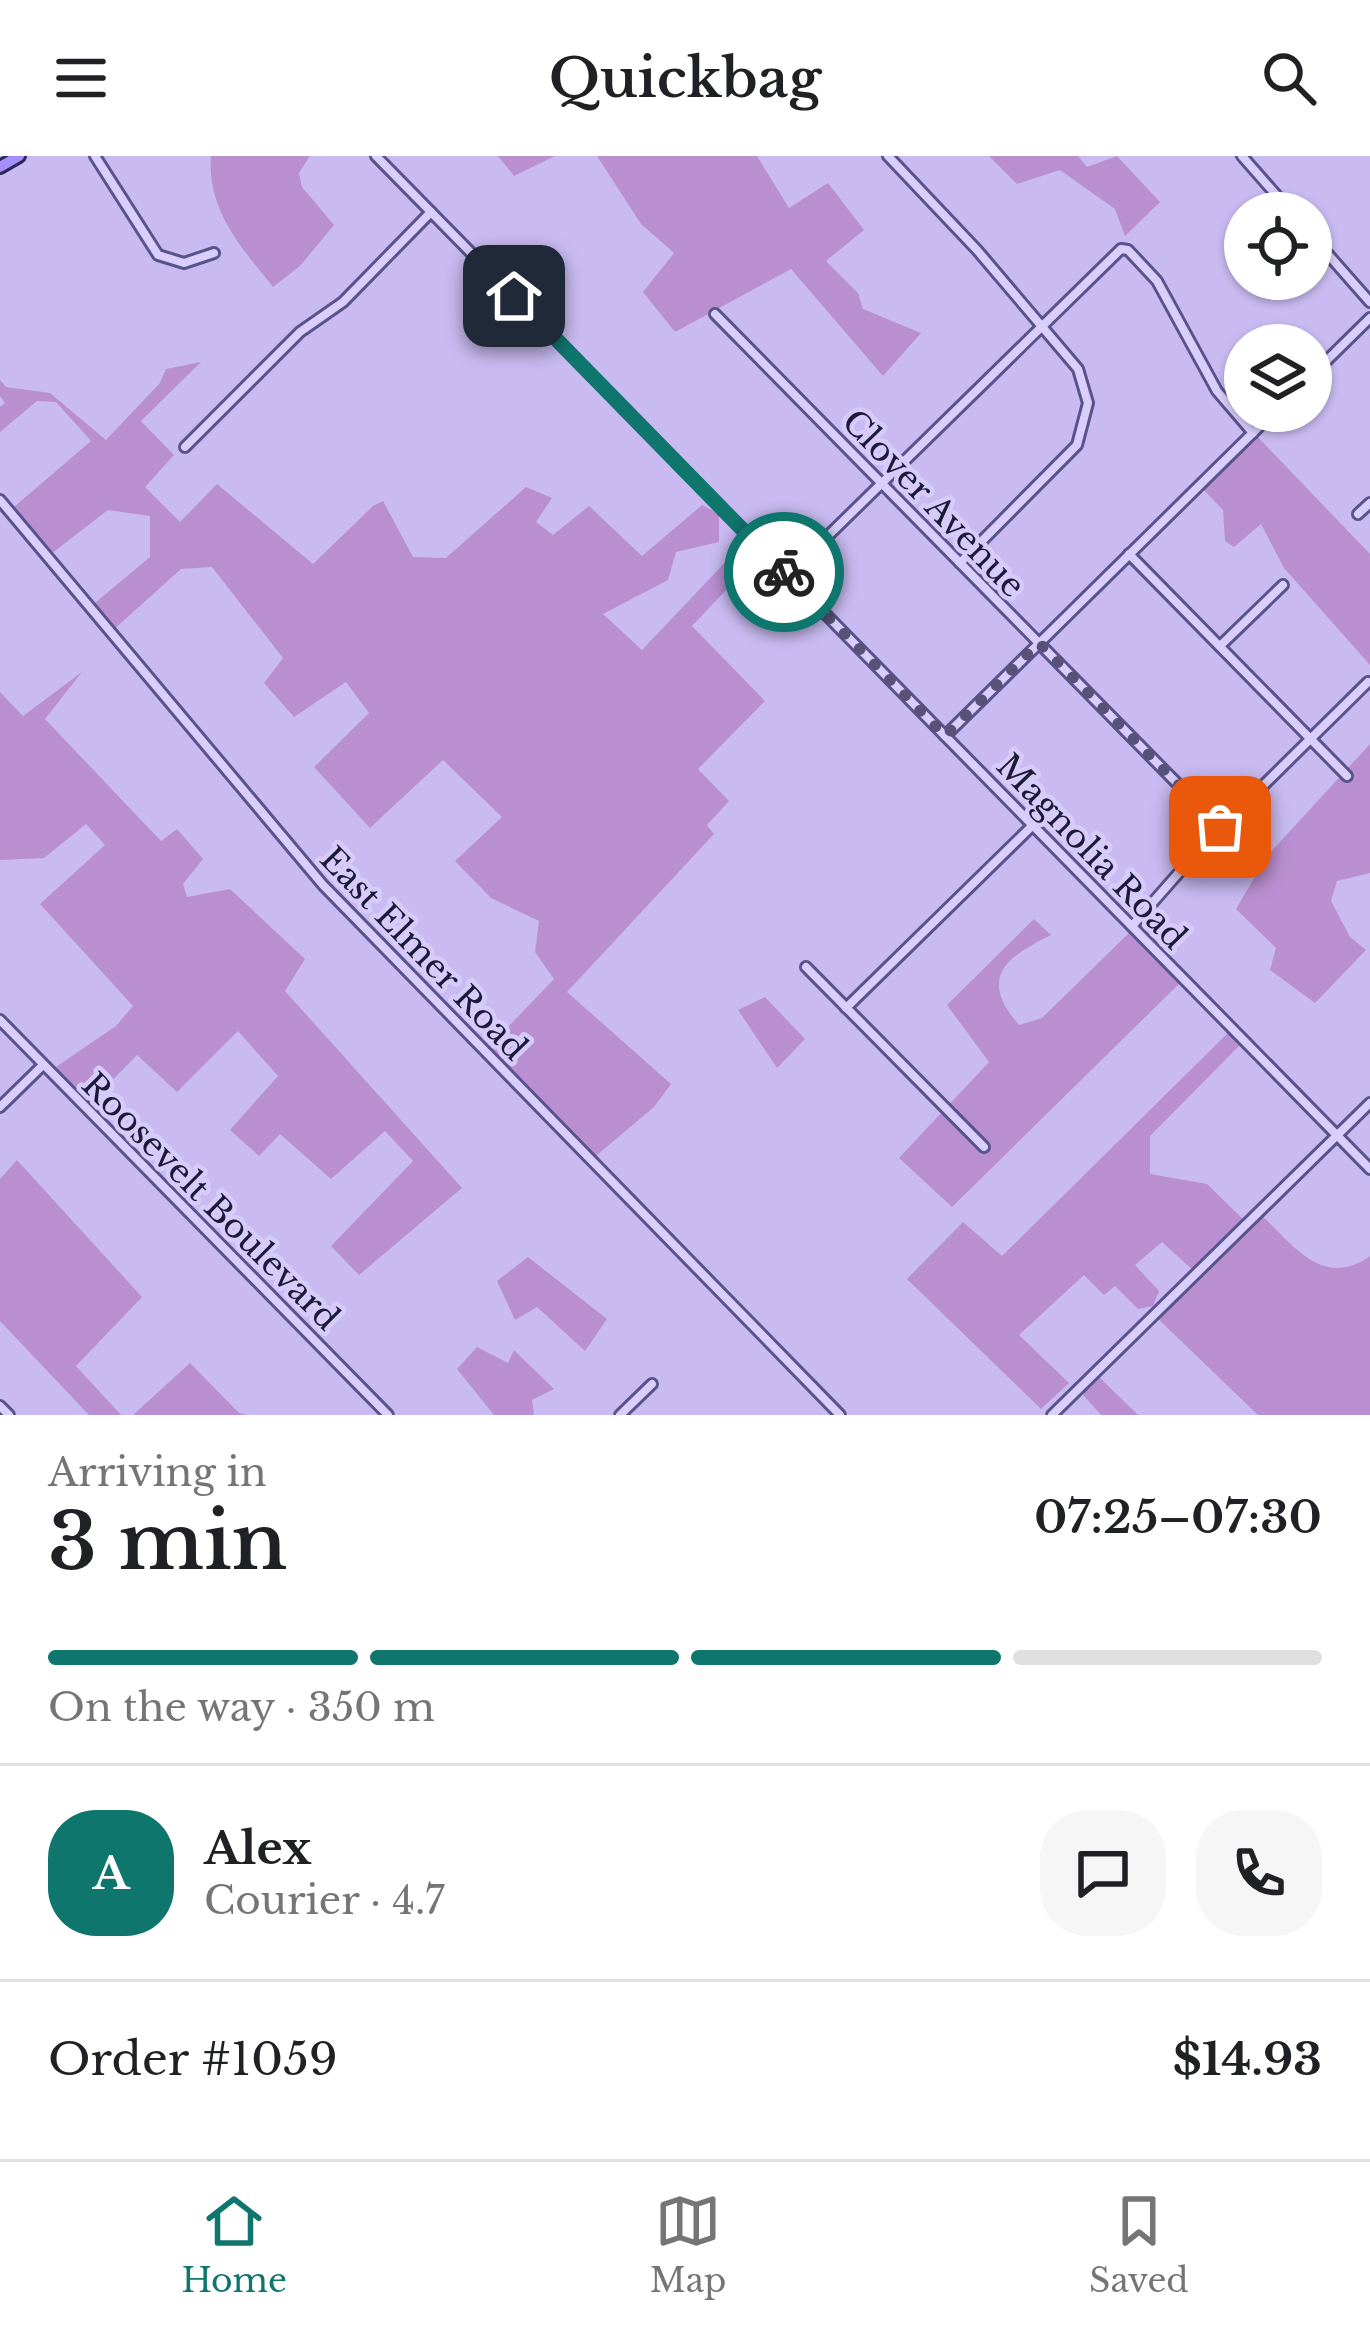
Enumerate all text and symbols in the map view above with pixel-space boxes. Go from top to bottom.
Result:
icon: menu [48,45,114,111]
text: Quickbag [549,45,821,112]
icon: search [1256,45,1322,111]
map controls [1224,192,1332,432]
button: locate [1224,192,1332,300]
pin [463,245,565,347]
icon: home [481,263,547,329]
button: layers [1224,324,1332,432]
street label: Clover Avenue [834,401,1034,606]
courier [724,512,844,632]
icon: bike [751,539,817,605]
street label: Magnolia Road [988,745,1195,957]
pin [1169,776,1271,878]
icon: bag [1187,794,1253,860]
street label: East Elmer Road [312,838,536,1068]
street label: Roosevelt Boulevard [73,1064,348,1339]
text: Arriving in [48,1448,267,1497]
text: 07:25–07:30 [1034,1489,1322,1545]
text: 3 min [48,1493,287,1590]
text: On the way · 350 m [48,1683,435,1732]
button: chat [1040,1810,1166,1936]
button: phone [1196,1810,1322,1936]
text: Alex [204,1820,311,1876]
text: A [93,1845,129,1901]
text: Courier · 4.7 [204,1876,445,1925]
text: Order #1059 [48,2031,338,2087]
text: $14.93 [1173,2031,1322,2087]
tab: Home [181,2188,287,2301]
tab: Map [650,2188,726,2301]
tab: Saved [1089,2188,1189,2301]

